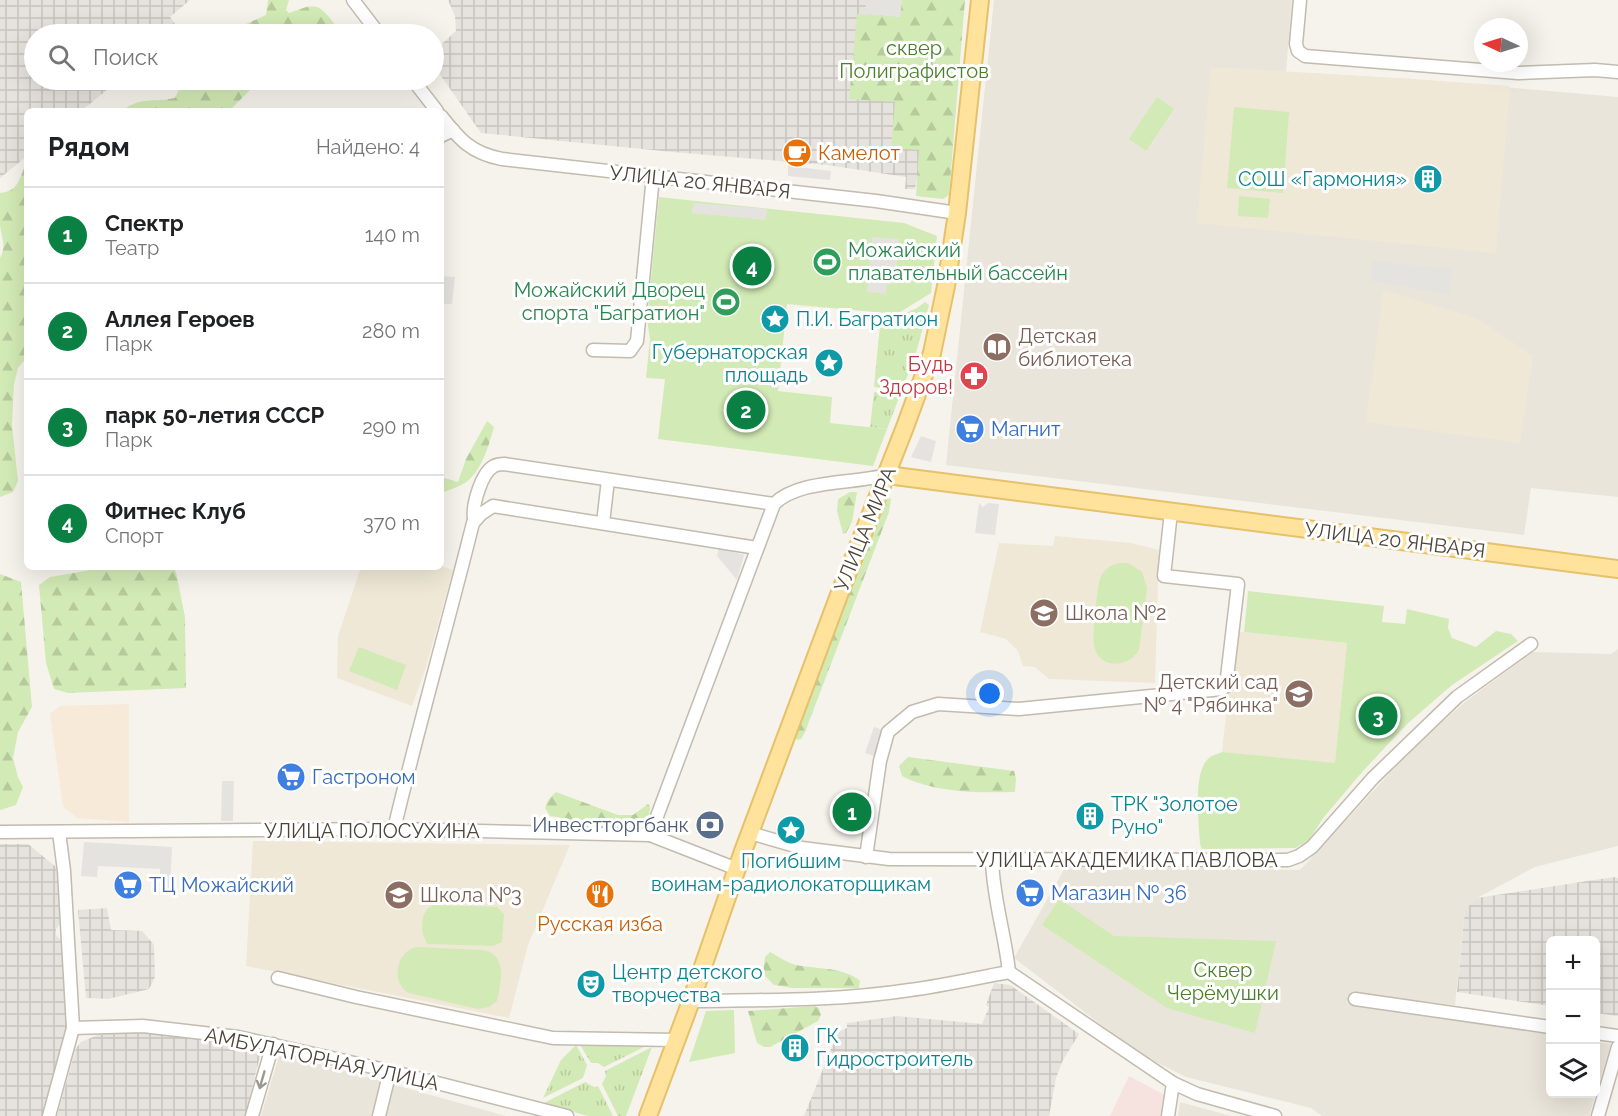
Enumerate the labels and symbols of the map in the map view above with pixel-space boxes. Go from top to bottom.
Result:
north arrow [1474,18,1528,72]
park label: сквер Полиграфистов [839,36,989,83]
cafe icon: Камелот [781,137,813,169]
place label: Камелот [818,141,901,165]
street label: УЛИЦА 20 ЯНВАРЯ [608,161,792,203]
building icon: СОШ «Гармония» [1412,163,1444,195]
place label: СОШ «Гармония» [1238,167,1407,191]
place label: Можайский плавательный бассейн [848,238,1068,285]
pin: 4 [732,244,771,288]
sports icon: Можайский плавательный бассейн [811,246,843,278]
place label: Можайский Дворец спорта "Багратион" [514,278,705,325]
sports icon: Можайский Дворец спорта "Багратион" [710,286,742,318]
place icon: П.И. Багратион [759,303,791,335]
place label: П.И. Багратион [796,307,938,331]
place label: Детская библиотека [1018,324,1132,371]
library icon: Детская библиотека [981,331,1013,363]
place label: Губернаторская площадь [652,340,808,387]
place icon: Губернаторская площадь [813,347,845,379]
place label: Будь Здоров! [879,352,953,399]
pharmacy icon: Будь Здоров! [958,360,990,392]
pin: 2 [726,388,766,432]
supermarket icon: Магнит [954,413,986,445]
place label: Магнит [991,417,1061,441]
street label: УЛИЦА МИРА [829,463,901,595]
street label: УЛИЦА 20 ЯНВАРЯ [1303,517,1487,563]
school or university icon: Школа №2 [1028,597,1060,629]
place label: Школа №2 [1065,601,1166,625]
place label: Детский сад № 4 "Рябинка" [1143,670,1278,717]
school or university icon: Детский сад № 4 "Рябинка" [1283,678,1315,710]
your location [975,679,1004,708]
pin: 3 [1358,694,1398,738]
supermarket icon: Гастроном [275,761,307,793]
place label: Гастроном [312,765,416,789]
pin: 1 [832,790,872,834]
place label: ТРК "Золотое Руно" [1111,792,1238,839]
building icon: ТРК "Золотое Руно" [1074,800,1106,832]
bank icon: Инвестторгбанк [694,809,726,841]
place label: Инвестторгбанк [532,813,689,837]
place icon: Погибшим воинам-радиолокаторщикам [775,814,807,846]
street label: УЛИЦА ПОЛОСУХИНА [264,819,480,843]
street label: УЛИЦА АКАДЕМИКА ПАВЛОВА [976,848,1278,872]
place label: Погибшим воинам-радиолокаторщикам [651,849,931,896]
supermarket icon: ТЦ Можайский [112,869,144,901]
place label: ТЦ Можайский [149,873,294,897]
supermarket icon: Магазин № 36 [1014,877,1046,909]
restaurant icon: Русская изба [584,878,616,910]
school or university icon: Школа №3 [383,879,415,911]
place label: Магазин № 36 [1051,881,1187,905]
place label: Школа №3 [420,883,522,907]
place label: Русская изба [537,912,663,936]
park label: Сквер Черёмушки [1167,958,1279,1005]
place label: Центр детского творчества [612,960,763,1007]
theatre icon: Центр детского творчества [575,968,607,1000]
street label: АМБУЛАТОРНАЯ УЛИЦА [203,1022,442,1096]
place label: ГК Гидростроитель [816,1024,973,1071]
building icon: ГК Гидростроитель [779,1032,811,1064]
one-way arrow [256,1070,267,1089]

